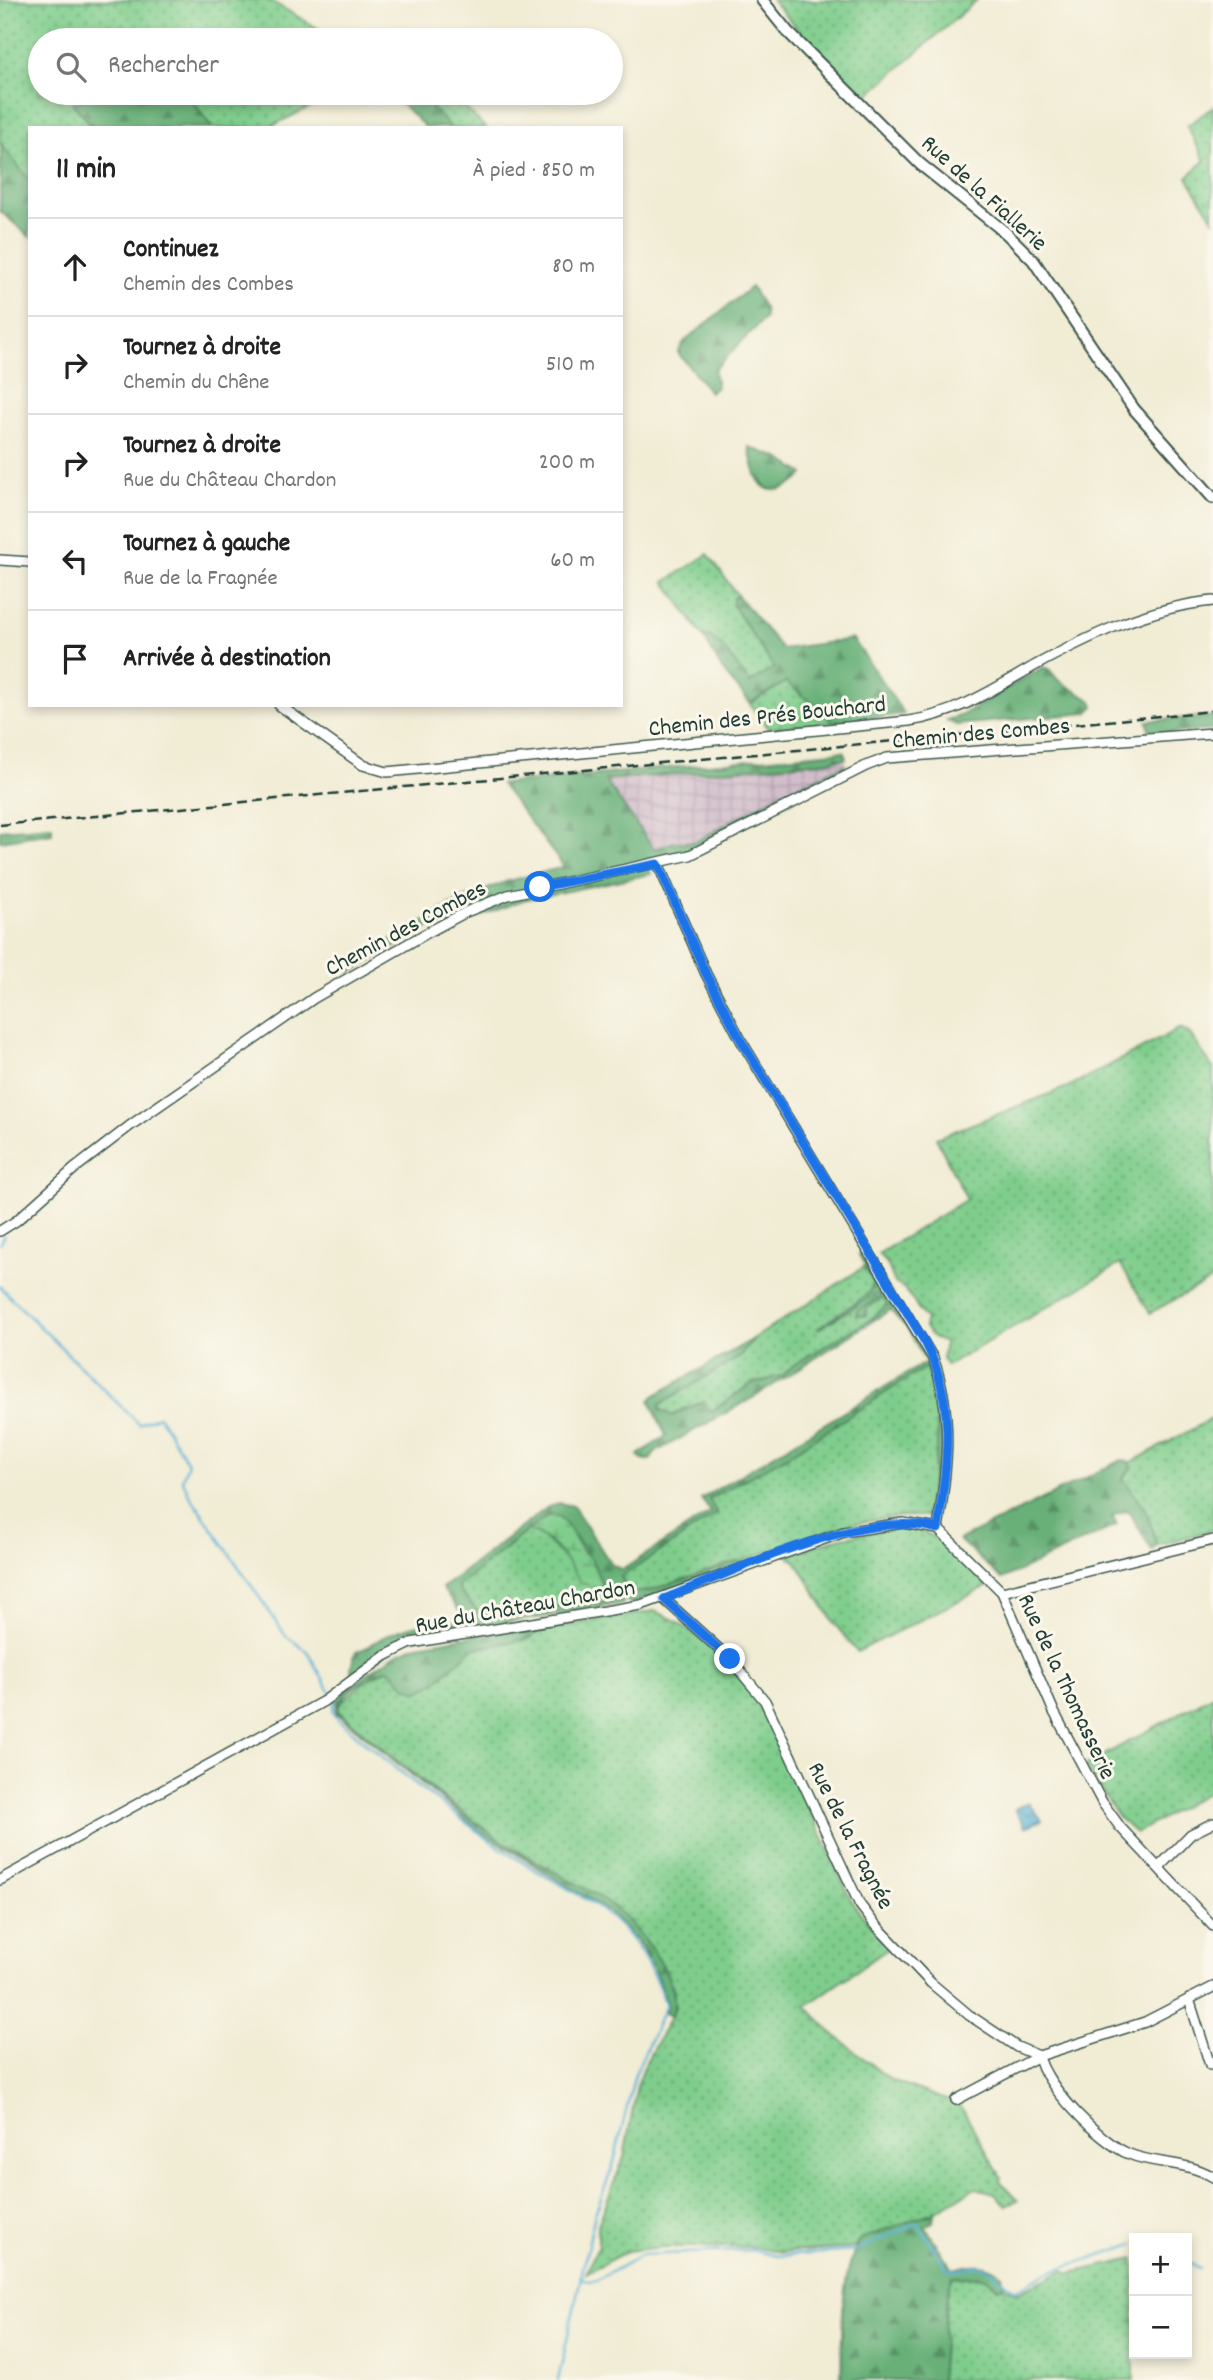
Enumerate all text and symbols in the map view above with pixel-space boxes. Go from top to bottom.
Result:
search box [28,28,623,105]
icon: search [52,48,90,86]
text: Rechercher [108,48,219,85]
street label: Rue de la Fiallerie [912,128,1054,260]
text: 11 min [56,150,116,193]
text: À pied · 850 m [473,155,595,188]
text: Continuez [123,232,218,269]
icon: ahead [56,248,94,286]
text: 80 m [552,251,595,284]
text: Chemin des Combes [123,269,294,302]
text: Tournez à droite [123,330,281,367]
icon: right [56,346,94,384]
text: 510 m [546,349,595,382]
text: Chemin du Chêne [123,367,269,400]
text: Tournez à droite [123,428,281,465]
icon: right [56,444,94,482]
text: 200 m [539,447,595,480]
text: Rue du Château Chardon [123,465,336,498]
text: Tournez à gauche [123,526,290,563]
icon: left [56,542,94,580]
text: 60 m [550,545,595,578]
text: Rue de la Fragnée [123,563,278,596]
icon: arrive [56,640,94,678]
text: Arrivée à destination [123,641,331,678]
street label: Chemin des Prés Bouchard [647,689,888,747]
street label: Chemin des Combes [891,710,1072,760]
route start [524,871,555,902]
street label: Chemin des Combes [320,873,493,987]
street label: Rue du Château Chardon [413,1572,638,1644]
street label: Rue de la Thomasserie [1007,1589,1123,1786]
route end [714,1643,745,1674]
street label: Rue de la Fragnée [798,1757,901,1916]
map controls [1129,2233,1192,2359]
button: + [1129,2233,1192,2296]
button: − [1129,2296,1192,2359]

